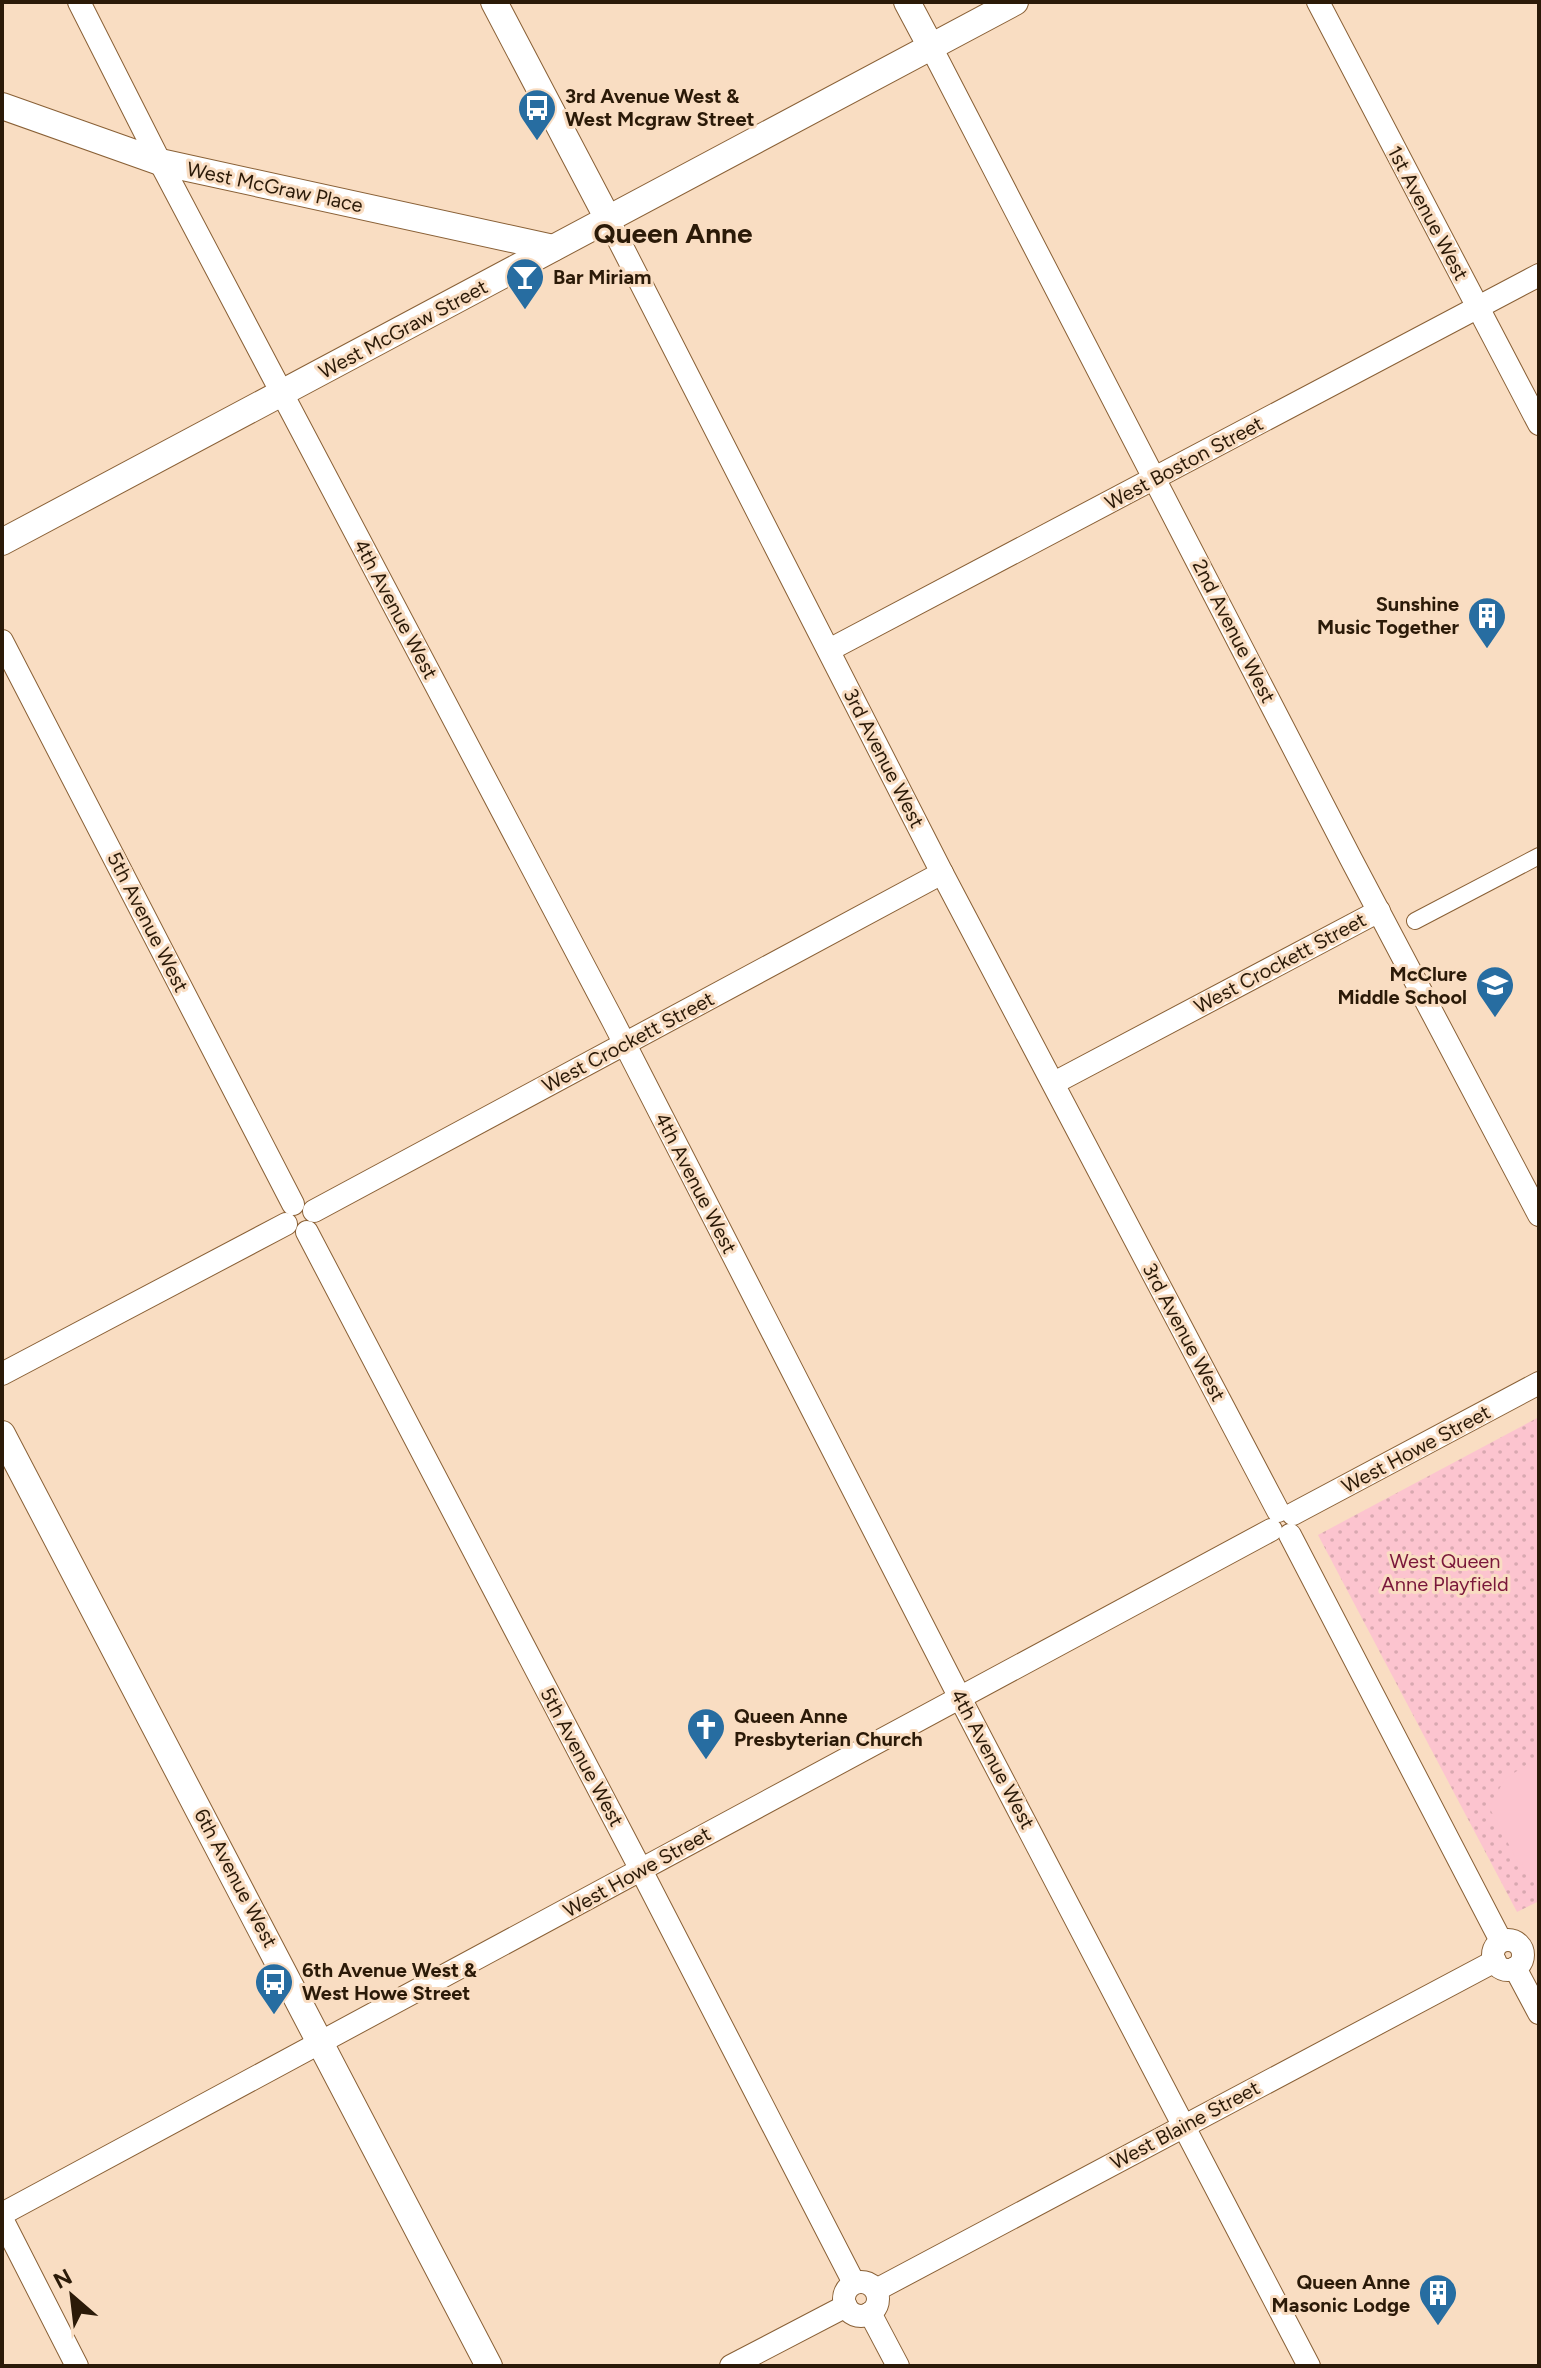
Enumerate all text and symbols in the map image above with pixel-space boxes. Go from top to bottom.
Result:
place label: 3rd Avenue West & West Mcgraw Street [565,84,755,131]
bus stop icon: 3rd Avenue West & West Mcgraw Street [516,87,558,142]
street label: 1st Avenue West [1382,142,1474,284]
street label: West McGraw Place [185,157,365,217]
district label: Queen Anne [594,216,752,250]
bar icon: Bar Miriam [504,256,546,311]
place label: Bar Miriam [553,265,652,289]
street label: West McGraw Street [315,274,491,384]
street label: West Boston Street [1101,411,1267,515]
street label: 4th Avenue West [349,535,443,683]
street label: 2nd Avenue West [1187,555,1281,707]
place label: Sunshine Music Together [1317,592,1459,639]
building icon: Sunshine Music Together [1466,595,1508,650]
street label: 3rd Avenue West [839,684,929,832]
street label: 5th Avenue West [102,848,194,996]
street label: West Crockett Street [1190,908,1370,1018]
place label: McClure Middle School [1337,962,1467,1009]
school or university icon: McClure Middle School [1474,964,1516,1019]
street label: West Crockett Street [538,987,718,1097]
street label: 4th Avenue West [650,1109,742,1257]
street label: 3rd Avenue West [1137,1259,1231,1405]
street label: West Howe Street [1338,1400,1494,1498]
park label: West Queen Anne Playfield [1381,1549,1509,1596]
street label: 5th Avenue West [535,1683,629,1831]
street label: 4th Avenue West [946,1685,1040,1833]
place label: Queen Anne Presbyterian Church [734,1704,923,1751]
church icon: Queen Anne Presbyterian Church [685,1706,727,1761]
street label: 6th Avenue West [189,1804,283,1952]
street label: West Howe Street [559,1822,715,1922]
place label: 6th Avenue West & West Howe Street [302,1958,478,2005]
bus stop icon: 6th Avenue West & West Howe Street [253,1961,295,2016]
street label: West Blaine Street [1106,2076,1264,2174]
north arrow [32,2256,112,2336]
text: N [49,2263,77,2295]
place label: Queen Anne Masonic Lodge [1272,2270,1410,2317]
building icon: Queen Anne Masonic Lodge [1417,2272,1459,2327]

